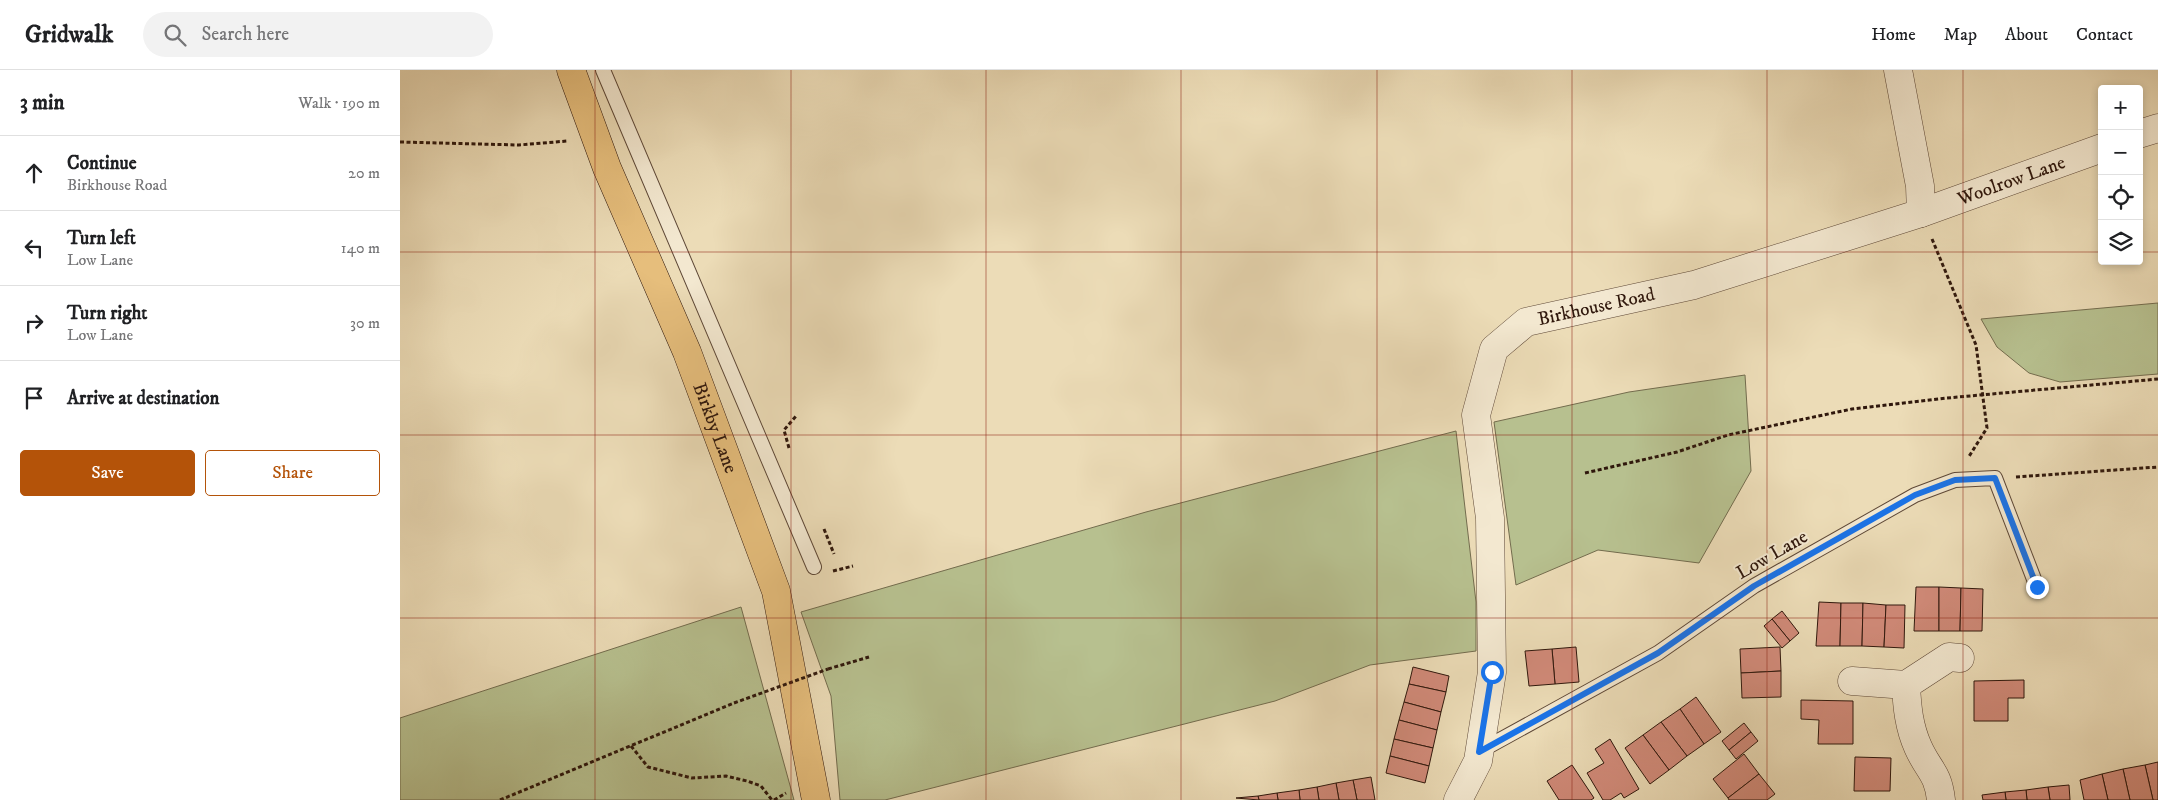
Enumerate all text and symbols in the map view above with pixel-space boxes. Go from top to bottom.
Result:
search box [143,12,493,57]
text: Gridwalk [25,20,113,50]
icon: search [161,21,189,49]
text: Search here [201,23,289,46]
text: Home [1871,24,1916,46]
text: Map [1944,24,1977,46]
text: About [2005,24,2048,46]
text: Contact [2076,24,2133,46]
map controls [2098,85,2143,265]
button: + [2098,85,2143,130]
text: 3 min [20,90,65,116]
text: Walk · 190 m [298,93,380,113]
button: − [2098,130,2143,175]
street label: Woolrow Lane [1954,151,2068,211]
text: Continue [67,152,137,175]
icon: ahead [20,159,48,187]
text: 20 m [348,163,380,183]
text: Birkhouse Road [67,175,167,195]
button: locate [2098,175,2143,220]
button: layers [2098,220,2143,265]
text: Turn left [67,227,136,250]
icon: left [20,234,48,262]
text: 140 m [341,238,380,258]
text: Low Lane [67,250,133,270]
street label: Birkhouse Road [1535,282,1657,331]
text: Turn right [67,302,147,325]
icon: right [20,309,48,337]
text: 30 m [350,313,380,333]
text: Low Lane [67,325,133,345]
street label: Birkby Lane [688,379,743,476]
icon: arrive [20,384,48,412]
text: Arrive at destination [67,387,219,410]
button: Save [20,450,195,496]
button: Share [205,450,380,496]
street label: Low Lane [1732,525,1812,585]
route end [2026,576,2049,599]
route start [1481,661,1504,684]

